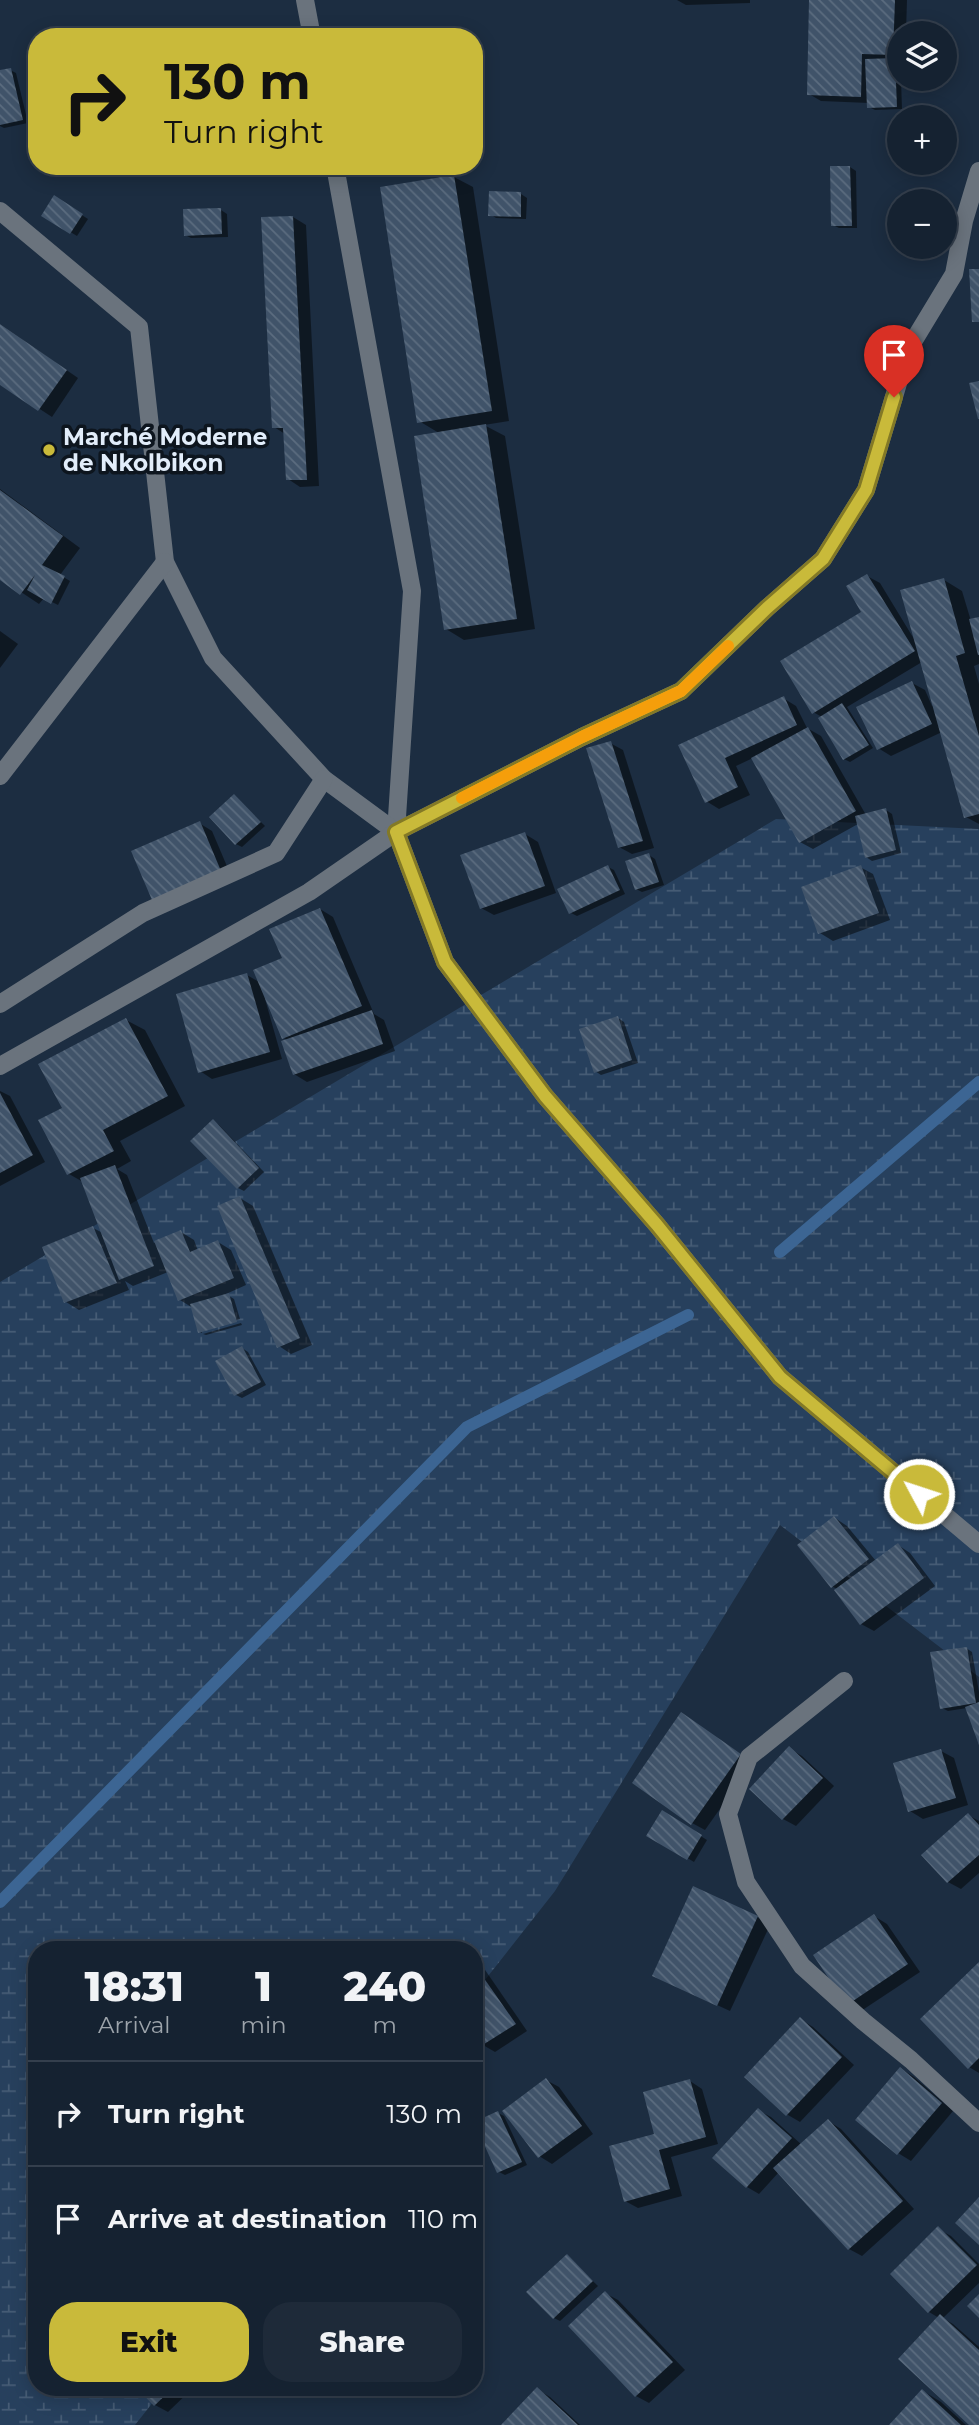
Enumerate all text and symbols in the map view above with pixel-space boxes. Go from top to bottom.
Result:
map controls [887,21,957,259]
button: layers [887,21,957,91]
text: 130 m [164,52,311,111]
icon: right [49,56,140,147]
button: + [887,105,957,175]
text: Turn right [164,112,324,151]
button: − [887,189,957,259]
pin [864,325,924,397]
icon: arrive [875,336,913,374]
place label: Marché Moderne de Nkolbikon [63,423,267,477]
marker: Marché Moderne de Nkolbikon [41,442,57,458]
position arrow [882,1457,956,1531]
text: 18:31 [85,1960,184,2012]
text: 1 [255,1960,272,2012]
text: 240 [343,1960,426,2012]
text: Arrival [98,2011,171,2039]
text: min [241,2011,287,2039]
text: m [373,2011,397,2039]
icon: right [49,2095,87,2133]
text: Turn right [108,2098,244,2130]
text: 130 m [386,2098,462,2130]
icon: arrive [49,2200,87,2238]
text: Arrive at destination [108,2203,387,2235]
text: 110 m [408,2203,478,2235]
button: Exit [49,2302,249,2382]
button: Share [263,2302,462,2382]

